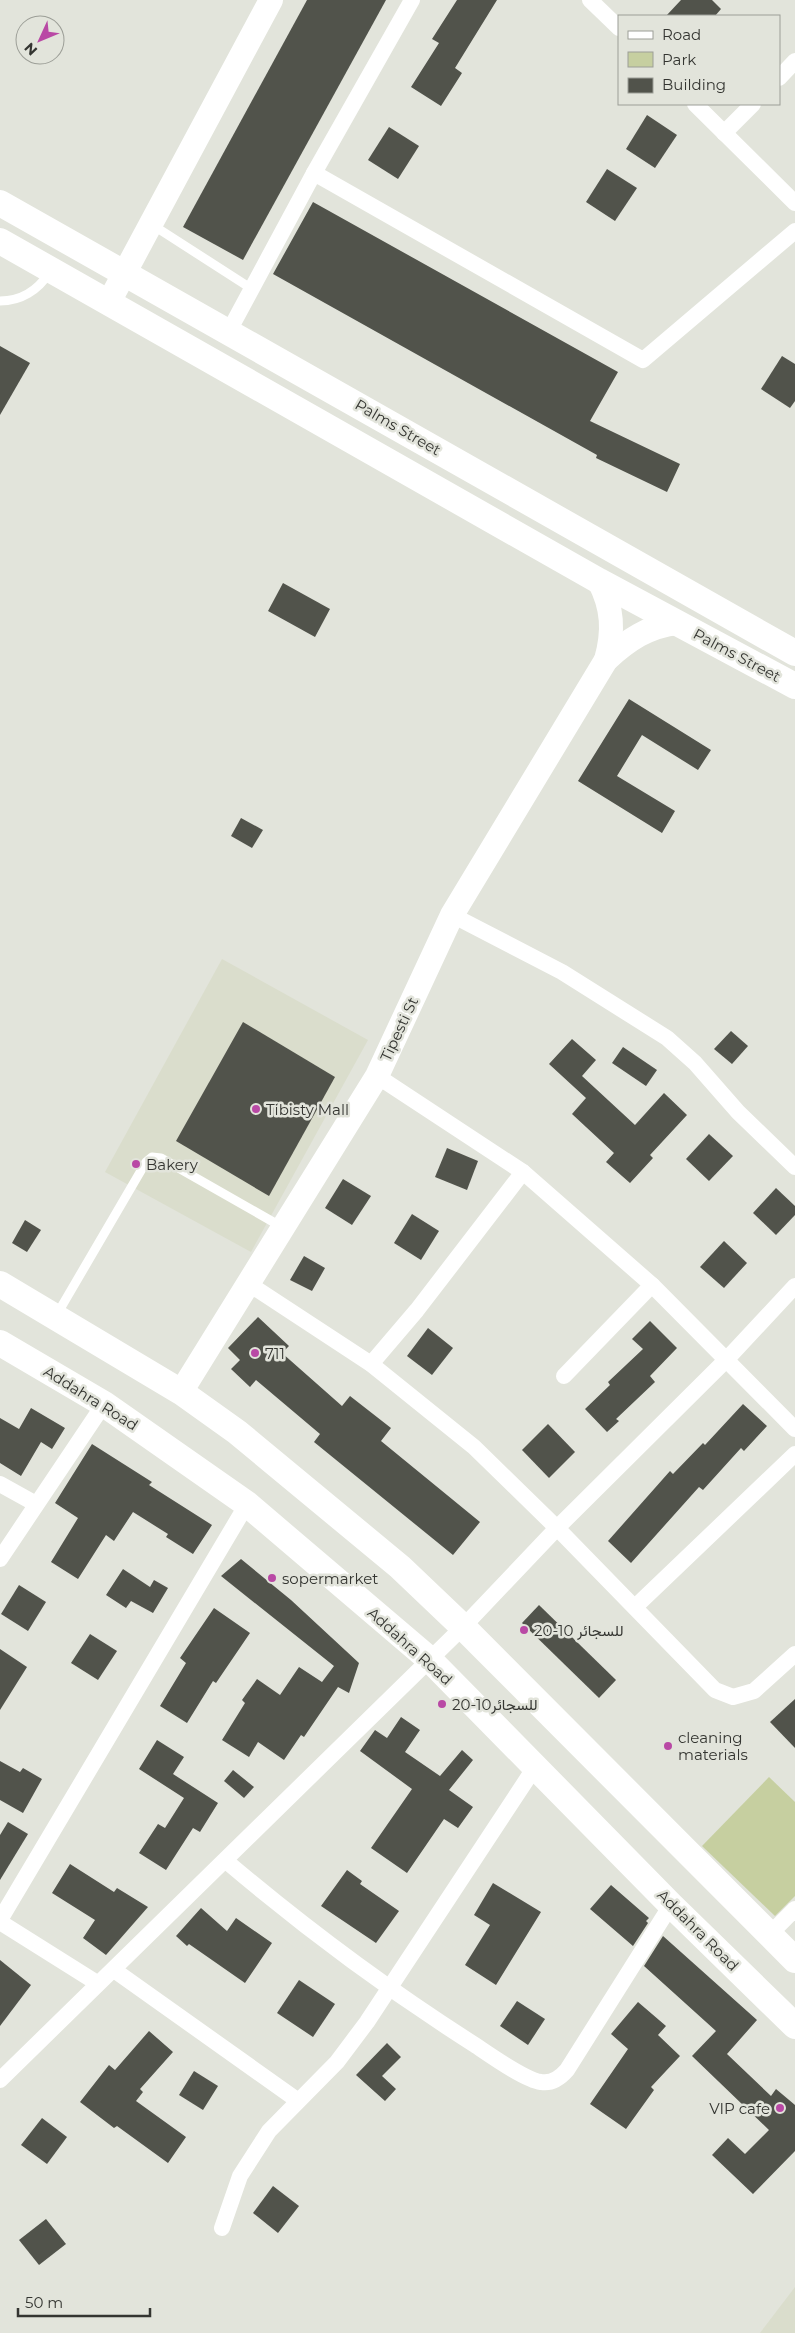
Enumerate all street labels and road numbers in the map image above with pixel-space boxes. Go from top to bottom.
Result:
street label: Palms Street [352,395,444,459]
street label: Palms Street [690,624,784,686]
street label: Tipesti St [376,994,422,1064]
street label: Addahra Road [40,1361,142,1435]
street label: Addahra Road [364,1603,456,1689]
street label: Addahra Road [653,1885,743,1975]

